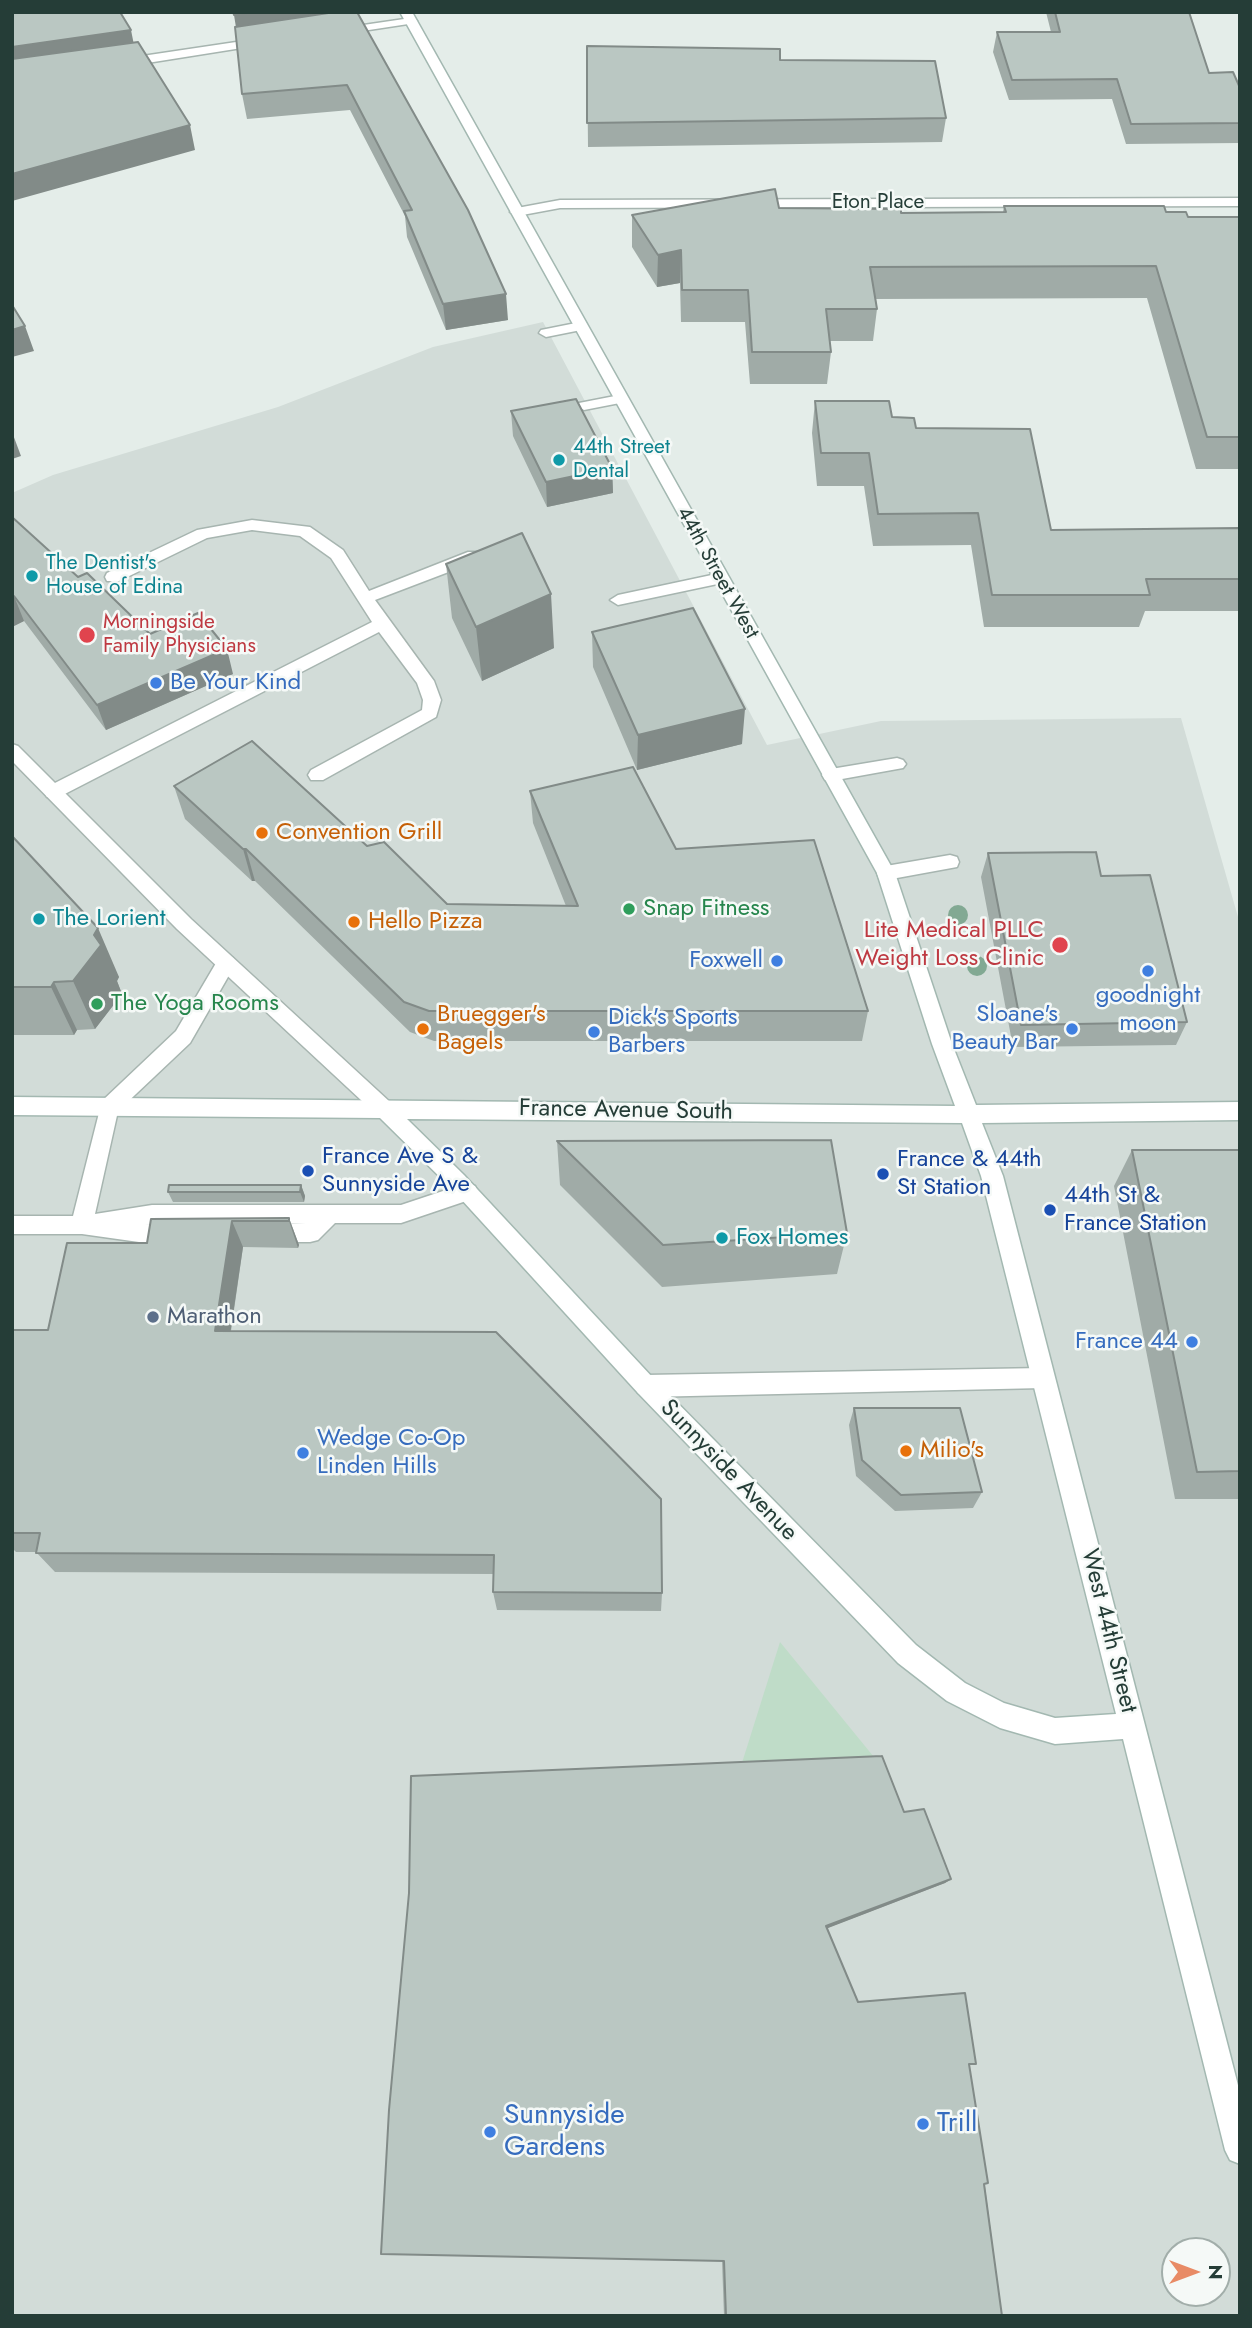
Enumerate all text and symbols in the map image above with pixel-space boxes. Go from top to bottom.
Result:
street label: Eton Place [832,190,924,216]
place label: 44th Street Dental [573,435,670,485]
marker: 44th Street Dental [551,452,567,468]
street label: 44th Street West [670,503,764,643]
place label: The Dentist's House of Edina [46,551,183,601]
marker: The Dentist's House of Edina [24,568,40,584]
place label: Morningside Family Physicians [103,610,256,660]
marker: Morningside Family Physicians [77,625,97,645]
place label: Be Your Kind [170,669,301,697]
marker: Be Your Kind [148,675,164,691]
place label: Convention Grill [276,819,442,847]
marker: Convention Grill [254,825,270,841]
place label: Snap Fitness [643,895,769,923]
marker: Snap Fitness [621,901,637,917]
place label: The Lorient [53,905,165,933]
place label: Hello Pizza [368,908,483,936]
marker: The Lorient [31,911,47,927]
marker: Hello Pizza [346,914,362,930]
place label: Lite Medical PLLC Weight Loss Clinic [855,917,1044,973]
marker: Lite Medical PLLC Weight Loss Clinic [1050,935,1070,955]
place label: Foxwell [689,947,763,975]
marker: Foxwell [769,953,785,969]
marker: goodnight moon [1140,963,1156,979]
place label: goodnight moon [1096,982,1200,1038]
place label: The Yoga Rooms [111,990,279,1018]
marker: The Yoga Rooms [89,996,105,1012]
place label: Bruegger's Bagels [437,1001,546,1057]
place label: Sloane's Beauty Bar [951,1001,1058,1057]
place label: Dick's Sports Barbers [608,1004,738,1060]
marker: Bruegger's Bagels [415,1021,431,1037]
marker: Sloane's Beauty Bar [1064,1021,1080,1037]
marker: Dick's Sports Barbers [586,1024,602,1040]
street label: France Avenue South [519,1095,733,1127]
place label: France Ave S & Sunnyside Ave [322,1143,478,1199]
place label: France & 44th St Station [897,1146,1042,1202]
marker: France Ave S & Sunnyside Ave [300,1163,316,1179]
marker: France & 44th St Station [875,1166,891,1182]
place label: 44th St & France Station [1064,1182,1207,1238]
marker: 44th St & France Station [1042,1202,1058,1218]
place label: Fox Homes [736,1224,848,1252]
marker: Fox Homes [714,1230,730,1246]
place label: Marathon [167,1303,262,1331]
marker: Marathon [145,1309,161,1325]
place label: France 44 [1075,1328,1178,1356]
marker: France 44 [1184,1334,1200,1350]
street label: Sunnyside Avenue [653,1394,803,1548]
place label: Wedge Co-Op Linden Hills [317,1425,465,1481]
place label: Milio's [920,1437,984,1465]
marker: Milio's [898,1443,914,1459]
marker: Wedge Co-Op Linden Hills [295,1445,311,1461]
street label: West 44th Street [1074,1546,1142,1716]
place label: Sunnyside Gardens [504,2099,625,2165]
place label: Trill [937,2107,978,2141]
marker: Trill [915,2116,931,2132]
marker: Sunnyside Gardens [482,2124,498,2140]
north arrow [1161,2237,1231,2307]
text: N [1202,2264,1229,2280]

